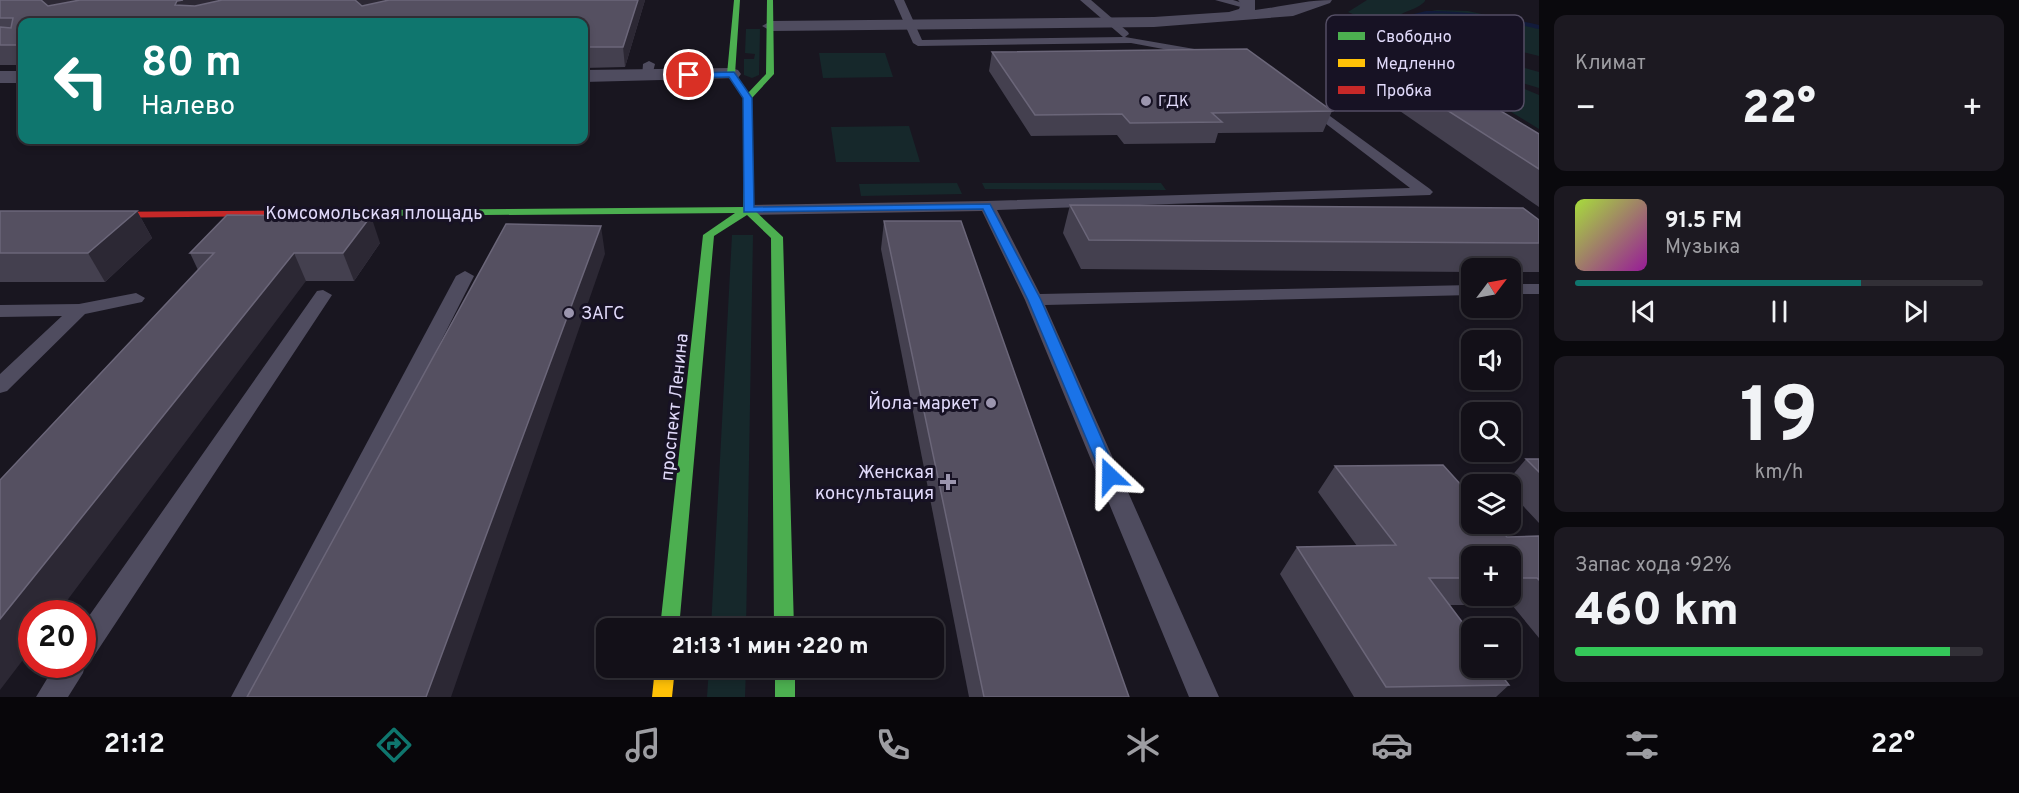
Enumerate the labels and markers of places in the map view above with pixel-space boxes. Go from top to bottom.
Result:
pin [663,49,714,100]
place label: ГДК [1158,93,1189,112]
marker: ГДК [1139,94,1153,108]
place label: ЗАГС [581,303,625,326]
marker: ЗАГС [562,306,576,320]
place label: Йола-маркет [868,391,979,416]
marker: Йола-маркет [984,396,998,410]
place label: Женская консультация [815,462,934,506]
marker: Женская консультация [939,473,957,491]

